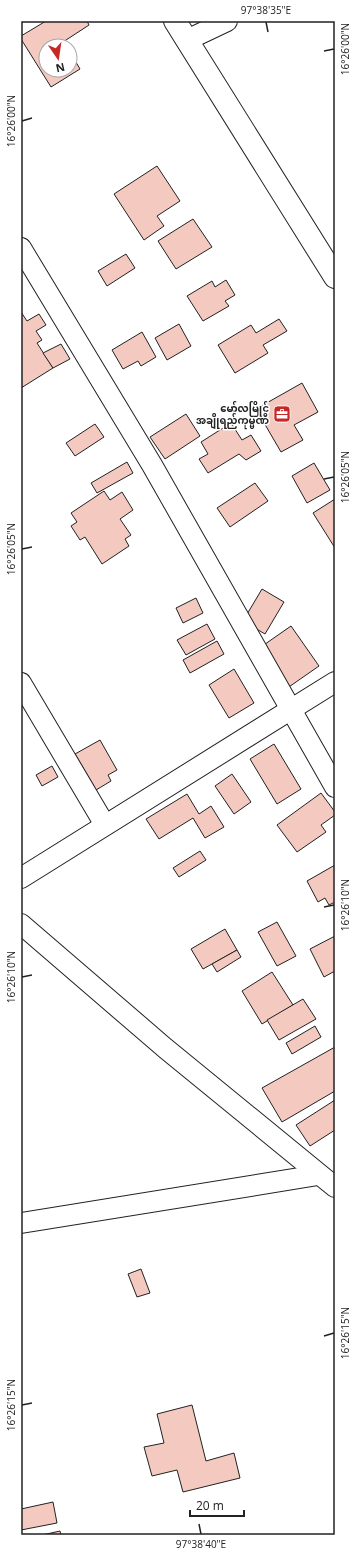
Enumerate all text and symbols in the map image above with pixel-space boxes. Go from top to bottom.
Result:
text: 97°38'35"E [241,3,291,17]
text: 16°26'00"N [338,23,352,75]
north arrow [38,38,78,78]
text: N [54,60,66,77]
text: 16°26'00"N [4,95,18,147]
place label: မော်လမြိုင် အချိုရည်ကုမ္မဏီ [196,401,269,430]
office icon: မော်လမြိုင် အချိုရည်ကုမ္မဏီ [272,404,292,424]
text: 16°26'05"N [338,451,352,503]
text: 16°26'05"N [4,523,18,575]
text: 16°26'10"N [338,879,352,931]
text: 16°26'10"N [4,951,18,1003]
text: 16°26'15"N [338,1307,352,1359]
text: 16°26'15"N [4,1379,18,1431]
scale bar [190,1492,244,1518]
text: 20 m [196,1497,224,1514]
text: 97°38'40"E [176,1537,226,1551]

